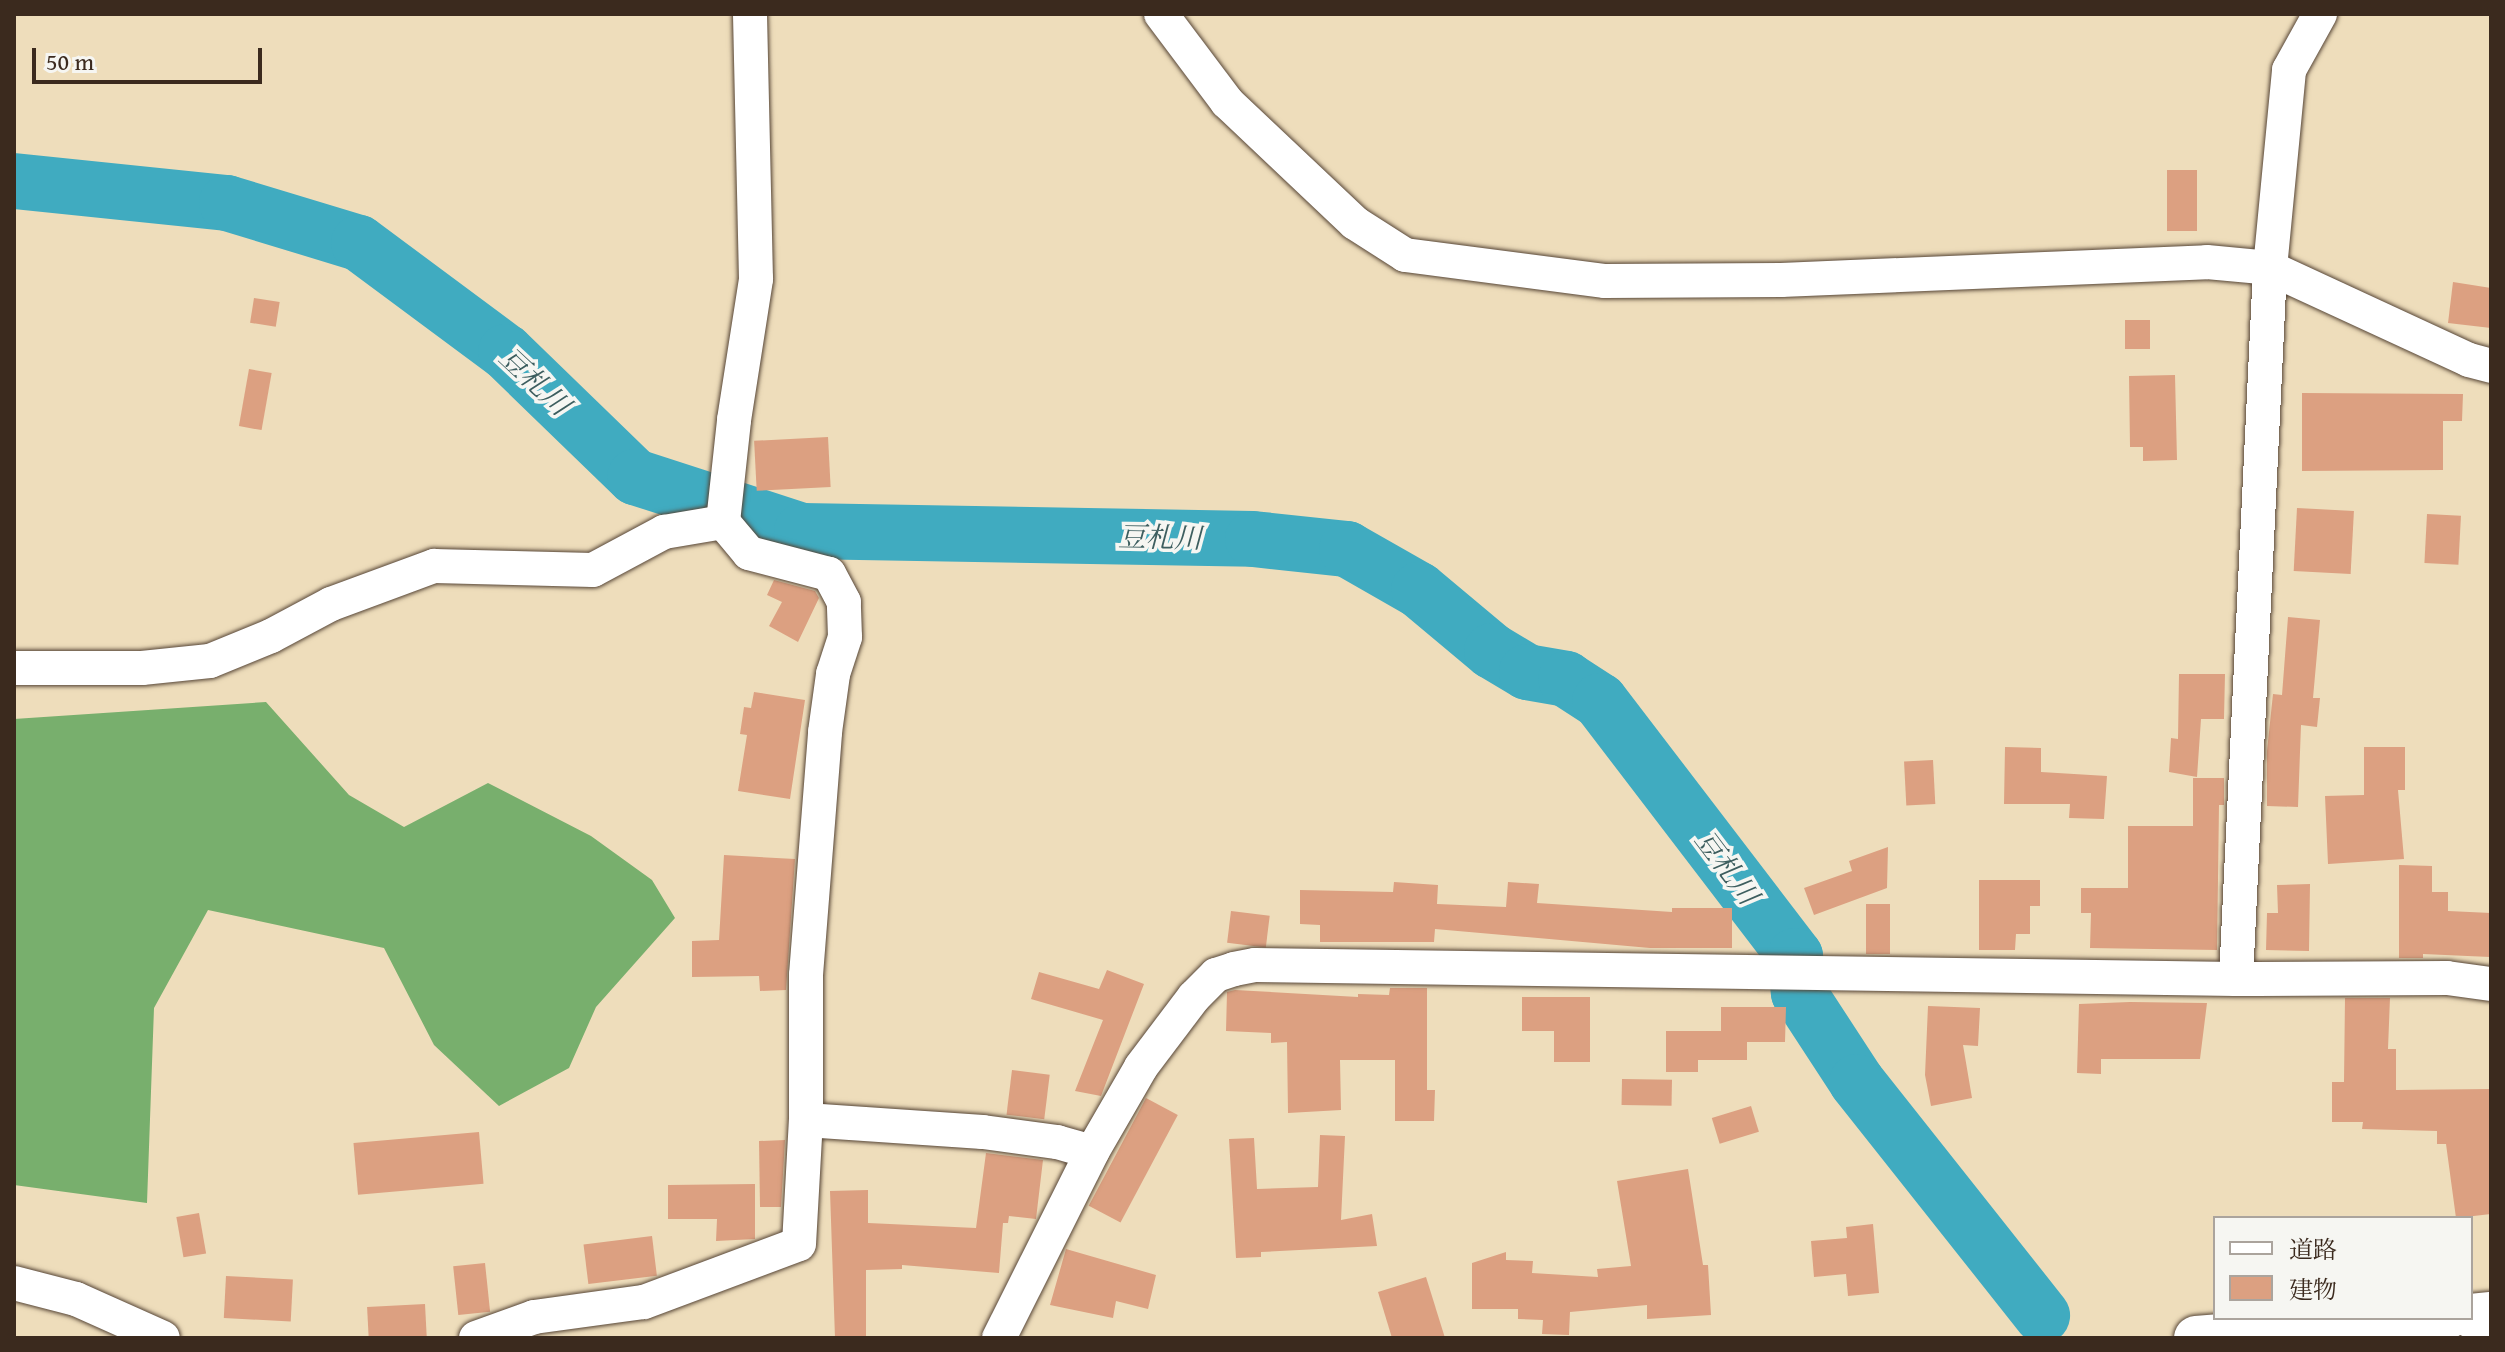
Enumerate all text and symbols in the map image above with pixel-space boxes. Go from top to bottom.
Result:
scale bar [36,32,266,82]
text: 50 m [46,44,94,79]
water label: 豆札川 [493,340,577,422]
water label: 豆札川 [1118,519,1202,555]
water label: 豆札川 [1688,823,1766,911]
legend [2213,1216,2473,1320]
text: 道路 [2289,1232,2337,1267]
text: 建物 [2289,1272,2337,1307]

